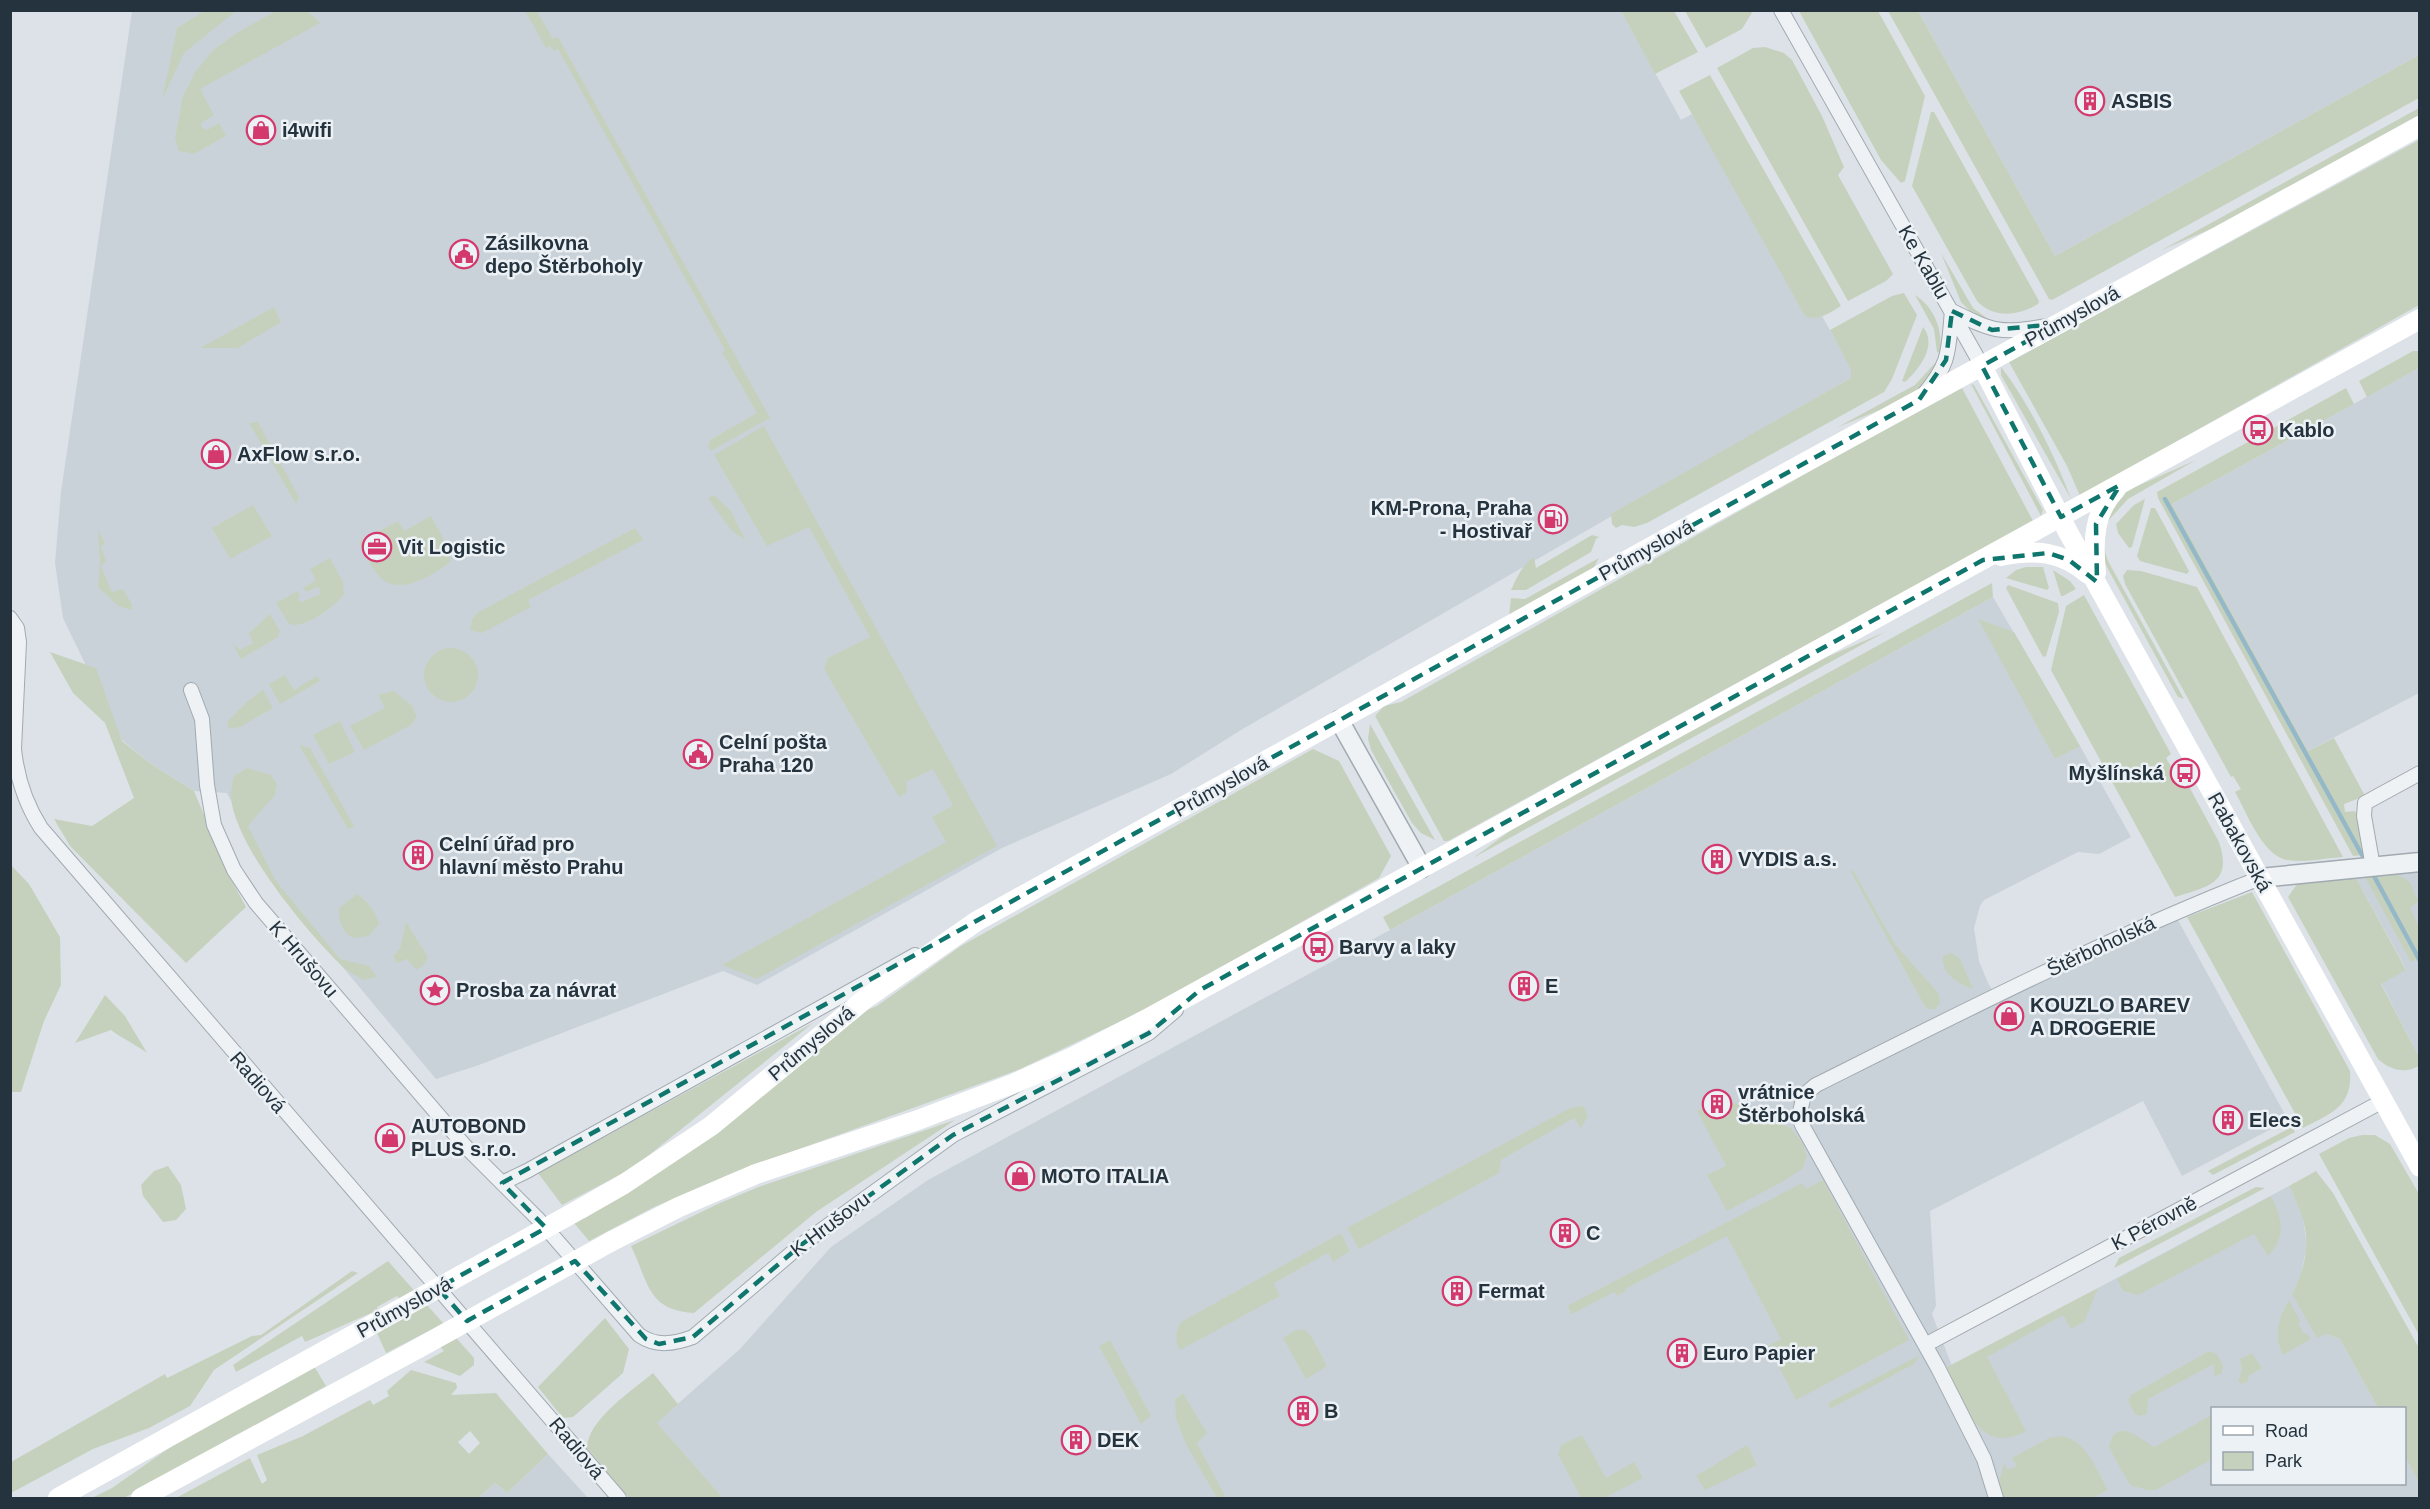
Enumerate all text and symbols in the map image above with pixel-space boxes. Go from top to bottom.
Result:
building icon: ASBIS [2074,85,2106,117]
place label: ASBIS [2111,90,2172,112]
shop icon: i4wifi [245,114,277,146]
place label: i4wifi [282,119,332,141]
street label: Ke Kablu [1894,221,1954,303]
place label: Zásilkovna depo Štěrboholy [485,232,644,277]
public building icon: Zásilkovna depo Štěrboholy [448,238,480,270]
street label: Průmyslová [2021,281,2124,351]
bus stop icon: Kablo [2242,414,2274,446]
place label: Kablo [2279,419,2335,441]
shop icon: AxFlow s.r.o. [200,438,232,470]
place label: AxFlow s.r.o. [237,443,360,465]
place label: KM-Prona, Praha - Hostivař [1371,497,1533,542]
fuel station icon: KM-Prona, Praha - Hostivař [1537,503,1569,535]
street label: Průmyslová [1595,515,1698,585]
office icon: Vit Logistic [361,531,393,563]
place label: Vit Logistic [398,536,505,558]
place label: Celní pošta Praha 120 [719,731,828,776]
public building icon: Celní pošta Praha 120 [682,738,714,770]
street label: Průmyslová [1170,751,1273,821]
bus stop icon: Myšlínská [2169,757,2201,789]
place label: Myšlínská [2068,762,2165,784]
street label: Rabakovská [2204,789,2277,896]
place label: Celní úřad pro hlavní město Prahu [439,833,624,878]
building icon: Celní úřad pro hlavní město Prahu [402,839,434,871]
building icon: VYDIS a.s. [1701,843,1733,875]
place label: VYDIS a.s. [1738,848,1837,870]
street label: Štěrboholská [2043,911,2159,981]
street label: K Hrušovu [265,917,343,1001]
bus stop icon: Barvy a laky [1302,931,1334,963]
place label: Barvy a laky [1339,936,1457,958]
building icon: E [1508,970,1540,1002]
place icon: Prosba za návrat [419,974,451,1006]
place label: E [1545,975,1558,997]
place label: Prosba za návrat [456,979,616,1001]
place label: KOUZLO BAREV A DROGERIE [2030,994,2191,1039]
street label: Průmyslová [764,1000,859,1085]
shop icon: KOUZLO BAREV A DROGERIE [1993,1000,2025,1032]
street label: Radiová [226,1047,291,1118]
place label: vrátnice Štěrboholská [1738,1081,1866,1126]
building icon: vrátnice Štěrboholská [1701,1088,1733,1120]
building icon: Elecs [2212,1104,2244,1136]
place label: Elecs [2249,1109,2301,1131]
place label: AUTOBOND PLUS s.r.o. [411,1115,526,1160]
shop icon: AUTOBOND PLUS s.r.o. [374,1122,406,1154]
shop icon: MOTO ITALIA [1004,1160,1036,1192]
place label: MOTO ITALIA [1041,1165,1169,1187]
street label: K Hrušovu [786,1187,874,1261]
street label: K Pérovně [2108,1191,2200,1255]
building icon: C [1549,1217,1581,1249]
place label: C [1586,1222,1600,1244]
street label: Průmyslová [353,1272,456,1342]
building icon: Fermat [1441,1275,1473,1307]
place label: Fermat [1478,1280,1545,1302]
building icon: Euro Papier [1666,1337,1698,1369]
place label: Euro Papier [1703,1342,1815,1364]
building icon: B [1287,1395,1319,1427]
place label: B [1324,1400,1338,1422]
legend [2211,1407,2406,1485]
street label: Radiová [545,1413,610,1484]
text: Road [2265,1421,2308,1441]
building icon: DEK [1060,1424,1092,1456]
place label: DEK [1097,1429,1140,1451]
text: Park [2265,1451,2303,1471]

